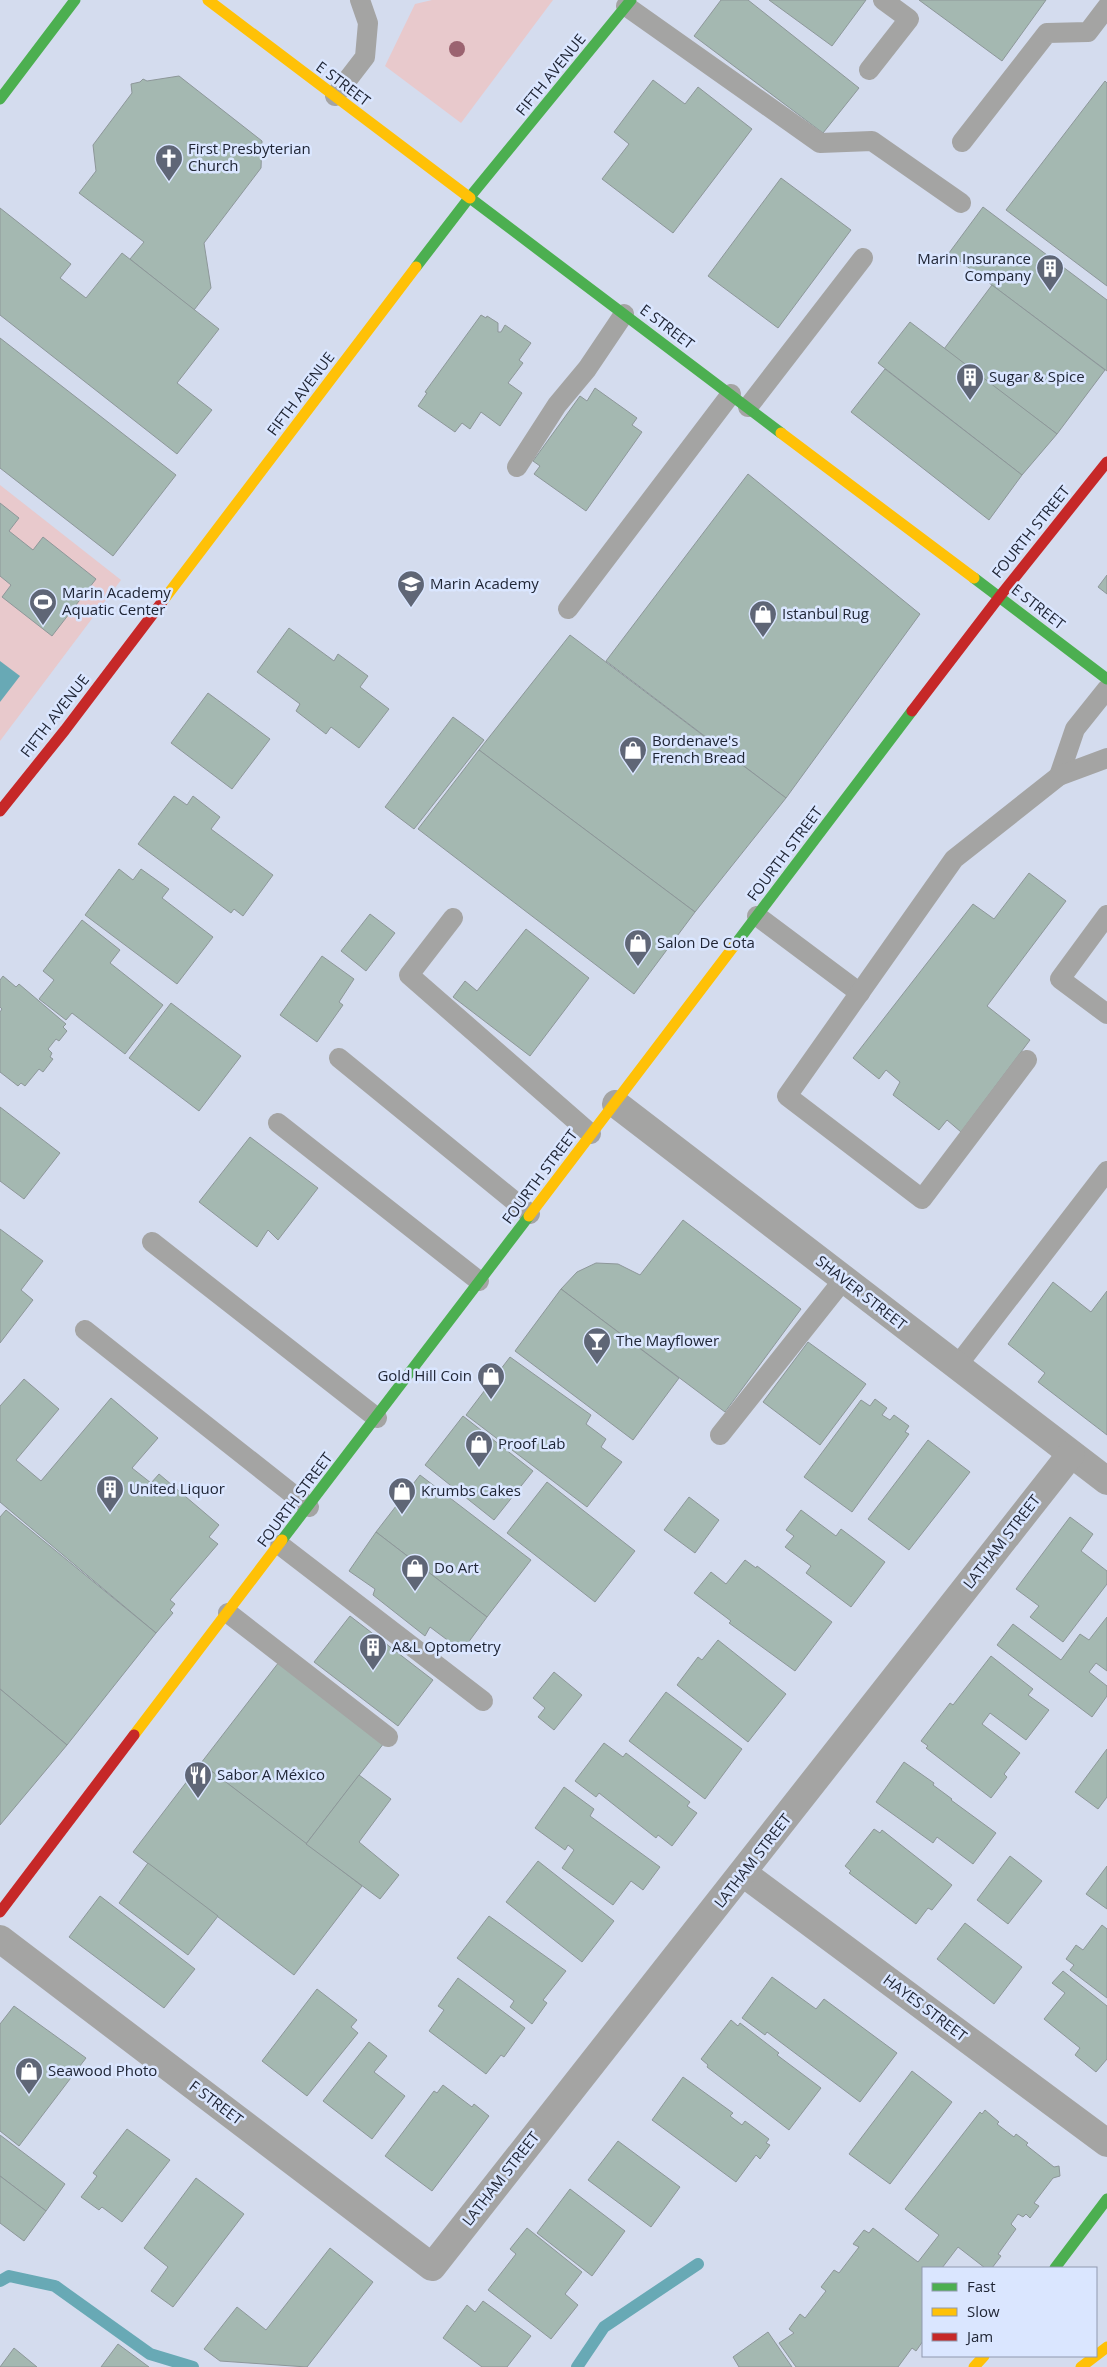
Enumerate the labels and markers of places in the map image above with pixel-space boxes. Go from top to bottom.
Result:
place label: First Presbyterian Church [188,138,311,175]
church icon: First Presbyterian Church [154,143,184,182]
place label: Marin Insurance Company [917,248,1031,285]
building icon: Marin Insurance Company [1035,253,1065,292]
building icon: Sugar & Spice [955,362,985,401]
place label: Sugar & Spice [989,366,1085,386]
school or university icon: Marin Academy [396,569,426,608]
place label: Marin Academy [430,573,539,593]
place label: Marin Academy Aquatic Center [62,582,171,619]
sports icon: Marin Academy Aquatic Center [28,587,58,626]
shop icon: Istanbul Rug [748,599,778,638]
place label: Istanbul Rug [782,603,869,623]
place label: Bordenave's French Bread [652,730,746,767]
shop icon: Bordenave's French Bread [618,735,648,774]
shop icon: Salon De Cota [623,928,653,967]
place label: Salon De Cota [657,932,755,952]
bar icon: The Mayflower [582,1326,612,1365]
place label: The Mayflower [616,1330,719,1350]
shop icon: Gold Hill Coin [476,1361,506,1400]
place label: Gold Hill Coin [377,1365,472,1385]
shop icon: Proof Lab [464,1429,494,1468]
place label: Proof Lab [498,1433,566,1453]
building icon: United Liquor [95,1474,125,1513]
shop icon: Krumbs Cakes [387,1476,417,1515]
place label: United Liquor [129,1478,225,1498]
place label: Krumbs Cakes [421,1480,521,1500]
shop icon: Do Art [400,1553,430,1592]
place label: Do Art [434,1557,479,1577]
building icon: A&L Optometry [358,1632,388,1671]
place label: A&L Optometry [392,1636,501,1656]
restaurant icon: Sabor A México [183,1760,213,1799]
place label: Sabor A México [217,1764,325,1784]
shop icon: Seawood Photo [14,2056,44,2095]
place label: Seawood Photo [48,2060,157,2080]

